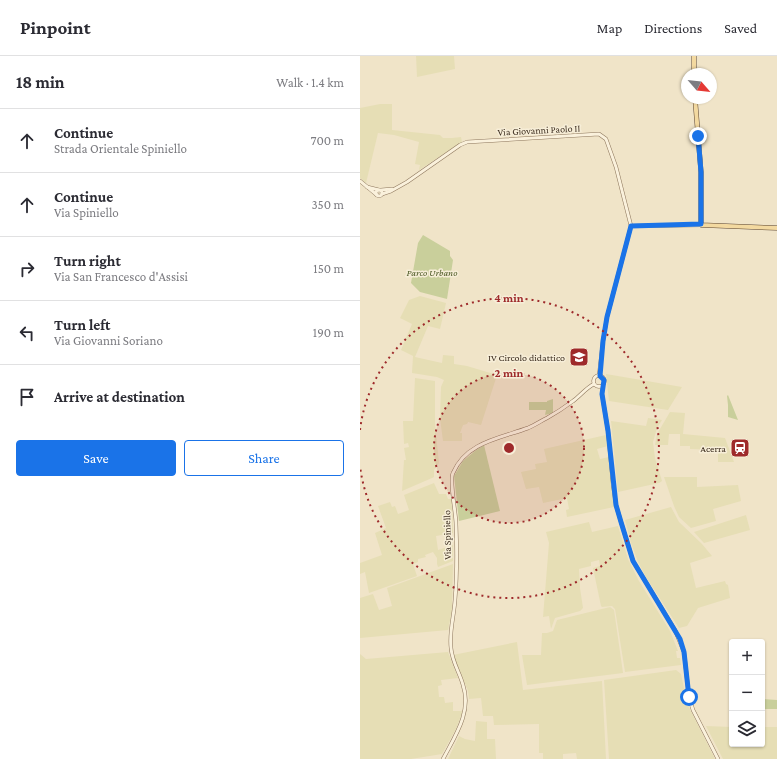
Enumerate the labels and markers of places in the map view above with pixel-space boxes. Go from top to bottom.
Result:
school or university icon: IV Circolo didattico [568,346,590,368]
place label: IV Circolo didattico [488,352,565,363]
station icon: Acerra [729,437,751,459]
centre of rings [502,441,516,455]
place label: Acerra [700,443,726,454]

